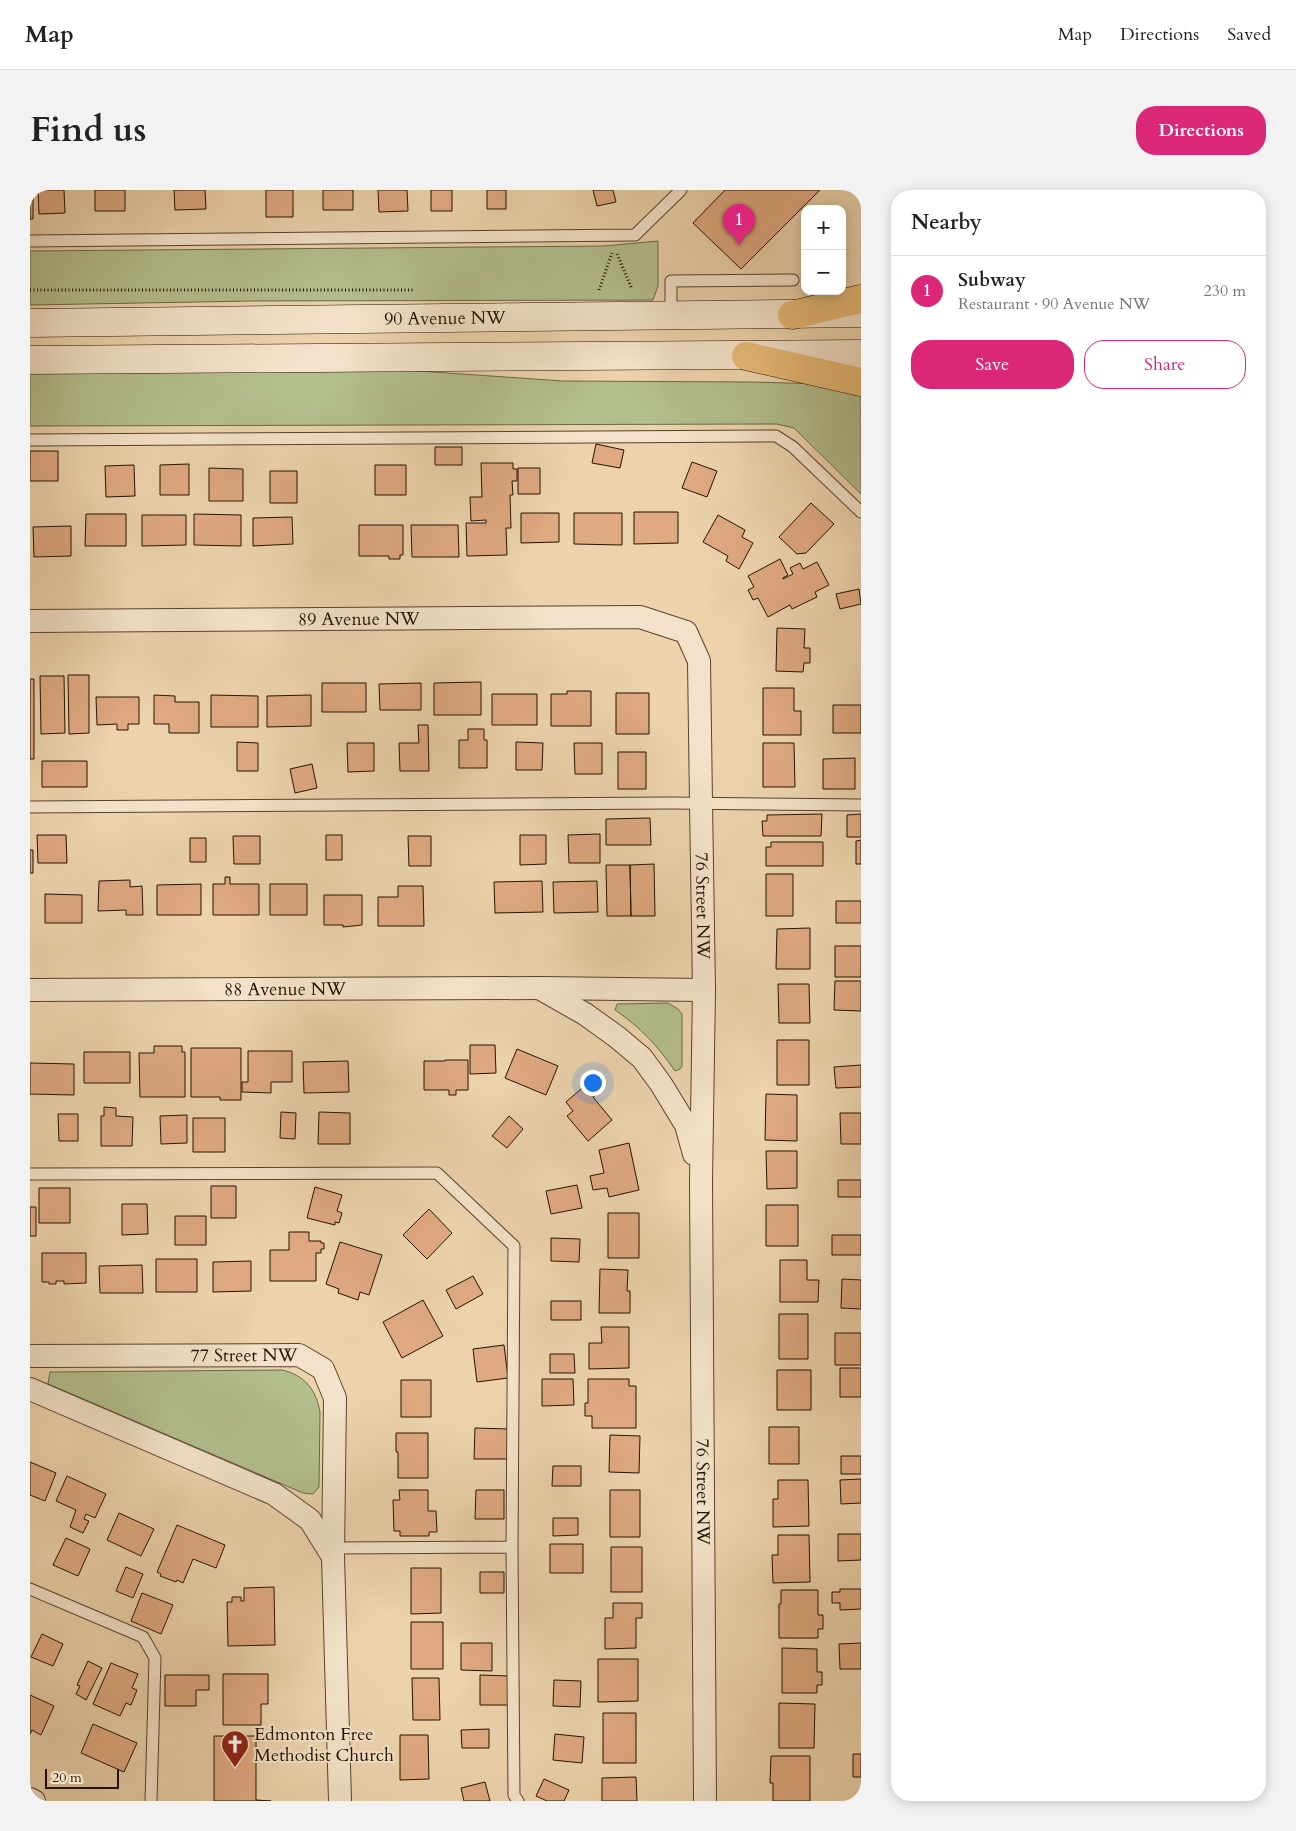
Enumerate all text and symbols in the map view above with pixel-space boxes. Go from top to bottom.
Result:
text: Map [25,18,74,51]
text: Map [1058,22,1092,47]
text: Directions [1120,22,1199,47]
text: Saved [1227,22,1271,47]
text: Find us [30,106,146,154]
button: Directions [1136,106,1266,155]
pin: 1 [723,204,755,245]
map controls [801,205,846,295]
button: + [801,205,846,250]
text: Nearby [911,208,982,237]
button: − [801,250,846,295]
text: Subway [958,267,1026,293]
text: 1 [923,280,931,302]
text: 230 m [1204,280,1246,302]
text: Restaurant · 90 Avenue NW [958,293,1150,315]
street label: 90 Avenue NW [384,305,506,332]
button: Save [911,340,1074,389]
button: Share [1084,340,1246,389]
street label: 89 Avenue NW [298,606,420,632]
street label: 76 Street NW [689,852,716,959]
street label: 88 Avenue NW [224,977,346,1002]
your location [580,1070,606,1096]
street label: 77 Street NW [191,1343,298,1368]
street label: 76 Street NW [690,1438,715,1545]
place label: Edmonton Free Methodist Church [254,1722,394,1768]
church icon: Edmonton Free Methodist Church [220,1729,250,1768]
scale bar [45,1766,119,1789]
text: 20 m [52,1768,82,1787]

